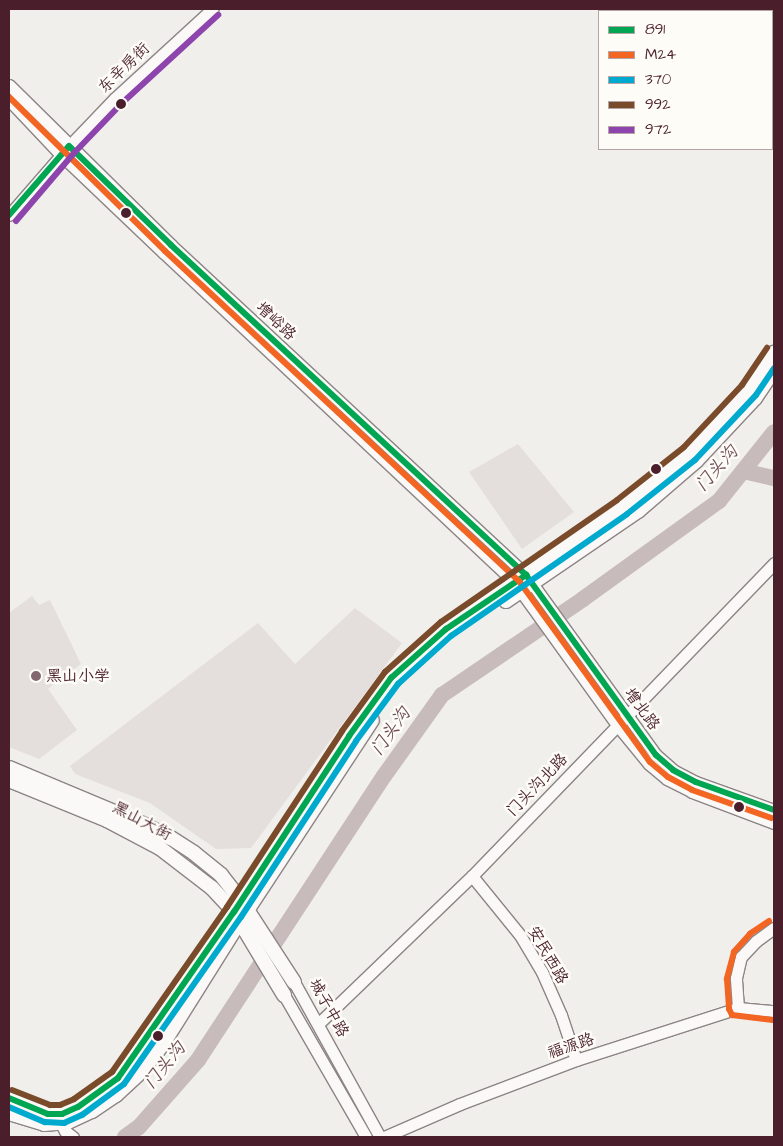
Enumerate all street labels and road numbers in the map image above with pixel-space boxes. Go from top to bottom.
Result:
street label: 东辛房街 [94,39,154,97]
street label: 增峪路 [252,298,300,344]
street label: 增北路 [620,684,664,734]
street label: 门头沟北路 [502,750,572,820]
street label: 黑山大街 [109,798,175,844]
street label: 安民西路 [524,922,572,988]
street label: 城子中路 [305,975,353,1041]
street label: 福源路 [545,1029,597,1063]

